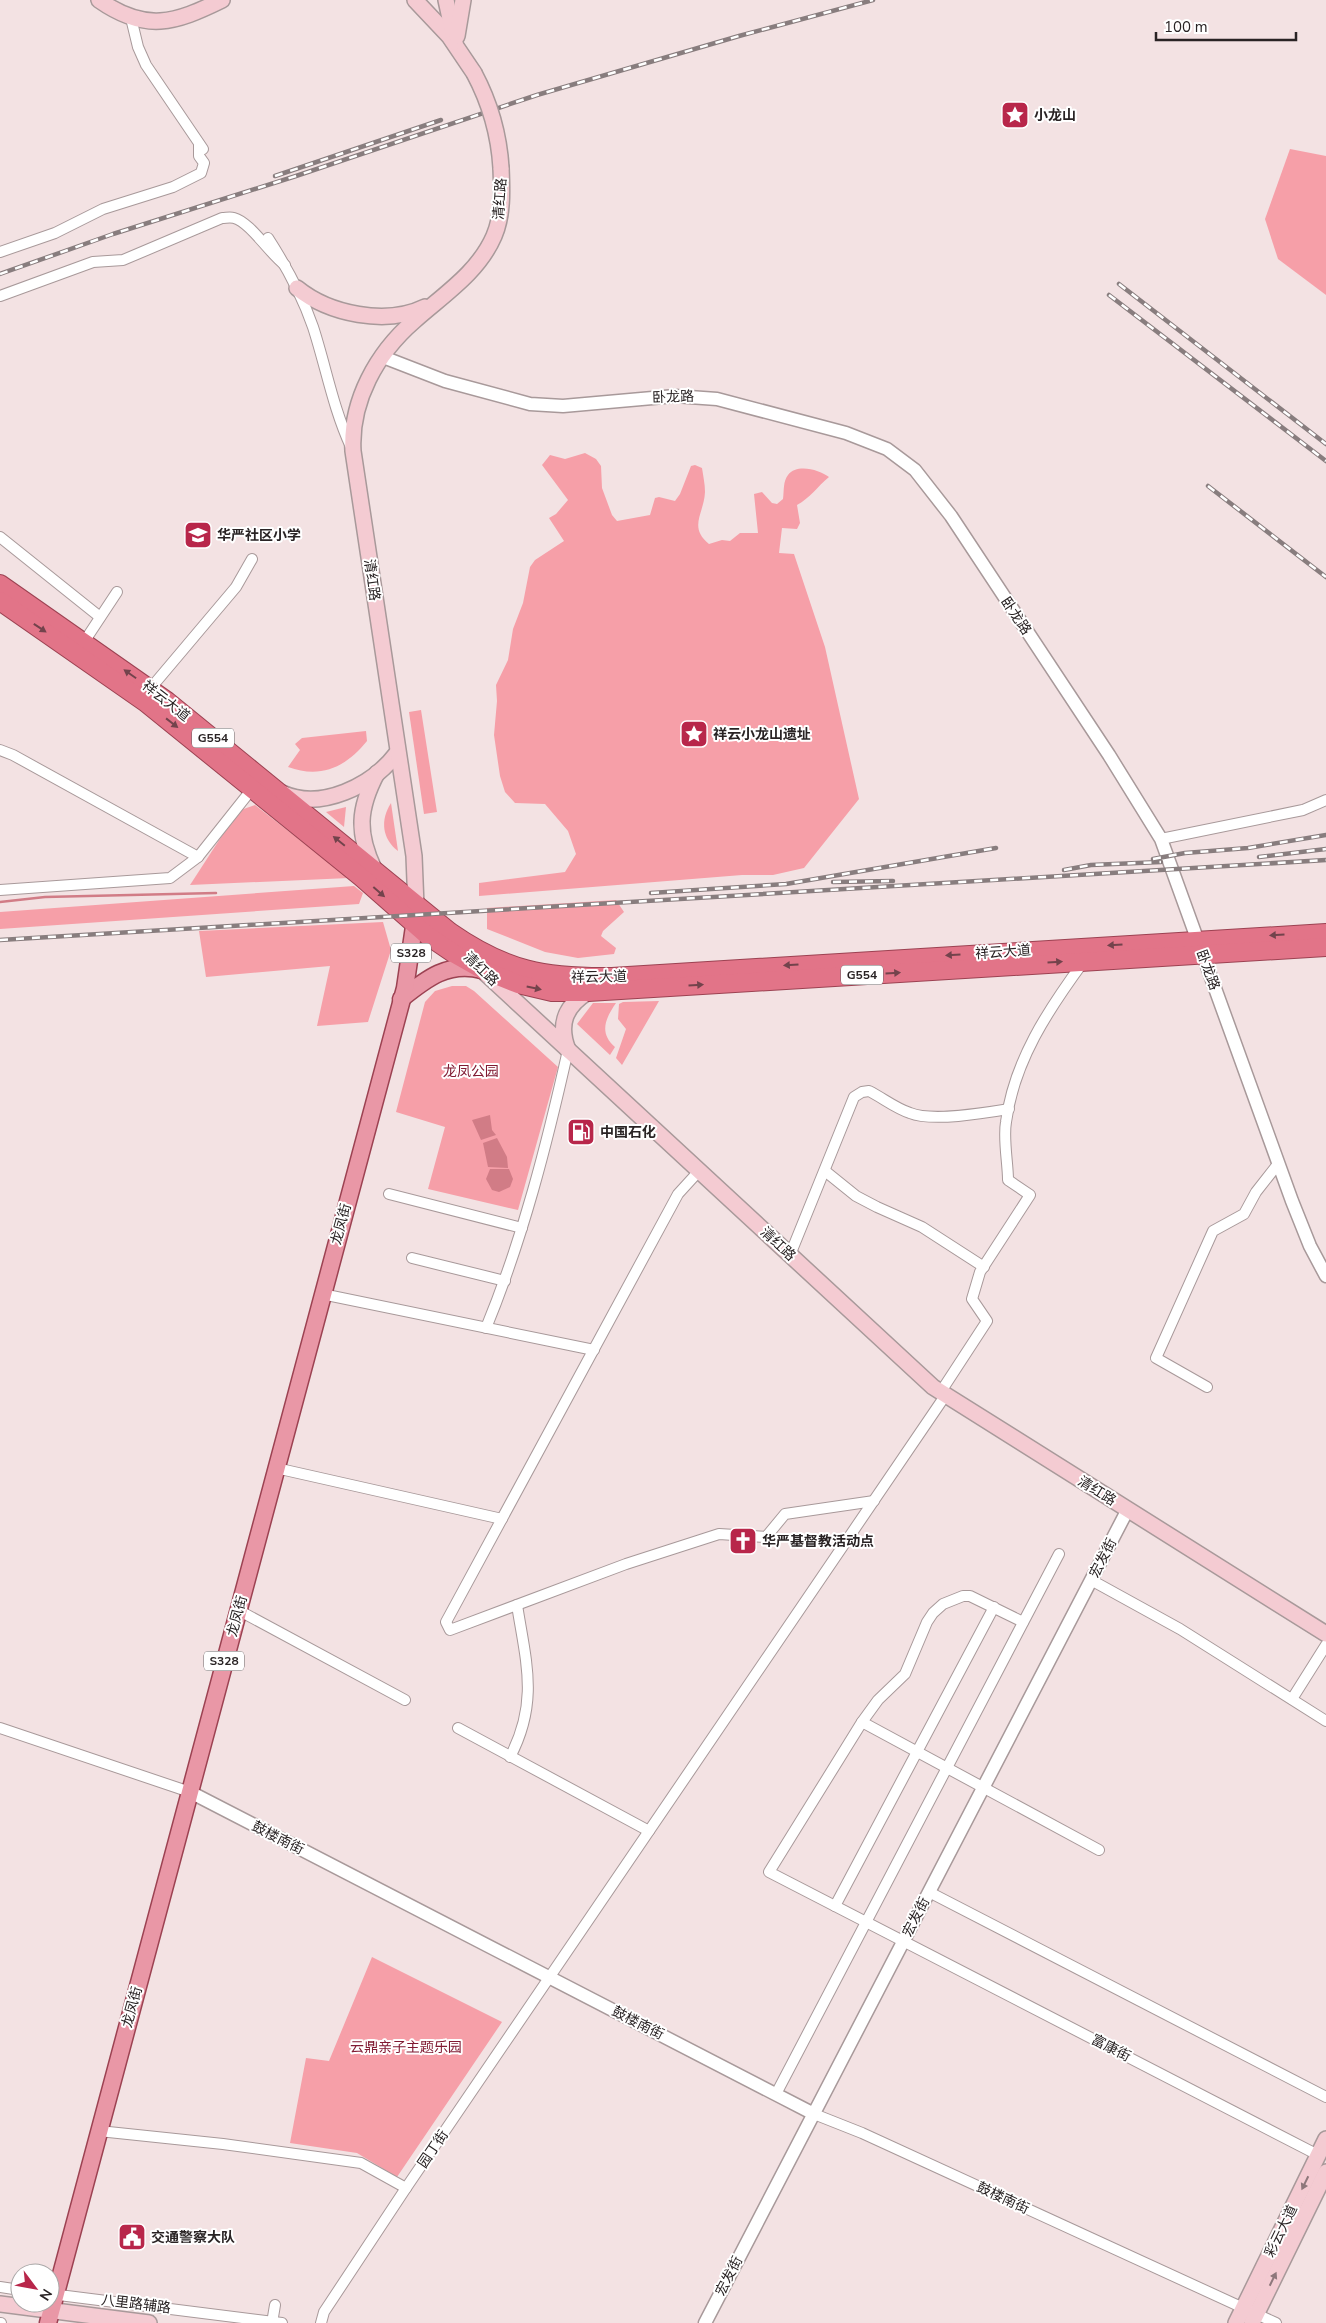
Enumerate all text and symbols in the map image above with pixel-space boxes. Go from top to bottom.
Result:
scale bar [1156,10,1296,42]
text: 100 m [1164,17,1208,37]
place icon: 小龙山 [1000,100,1030,130]
place label: 小龙山 [1034,106,1076,125]
street label: 清红路 [489,177,511,221]
street label: 卧龙路 [652,387,694,407]
school or university icon: 华严社区小学 [183,520,213,550]
place label: 华严社区小学 [217,526,301,545]
street label: 清红路 [360,558,384,602]
street label: 卧龙路 [996,593,1036,639]
one-way arrow [33,624,47,633]
one-way arrow [123,669,137,679]
street label: 祥云大道 [138,676,194,726]
one-way arrow [165,718,178,729]
place icon: 祥云小龙山遗址 [679,719,709,749]
place label: 祥云小龙山遗址 [713,725,811,744]
road number: G554 [192,728,234,748]
one-way arrow [333,836,346,847]
one-way arrow [373,887,386,898]
one-way arrow [1269,931,1285,939]
street label: 祥云大道 [974,941,1032,963]
one-way arrow [1107,941,1123,949]
road number: S328 [391,944,431,962]
street label: 卧龙路 [1192,947,1224,993]
street label: 清红路 [459,948,503,990]
one-way arrow [945,951,961,959]
one-way arrow [1047,958,1063,966]
one-way arrow [783,962,799,970]
road number: G554 [841,966,883,984]
street label: 祥云大道 [571,967,627,987]
one-way arrow [885,968,901,976]
one-way arrow [688,981,704,989]
one-way arrow [526,984,541,992]
park label: 龙凤公园 [443,1062,499,1081]
fuel station icon: 中国石化 [566,1117,596,1147]
place label: 中国石化 [600,1123,656,1142]
street label: 龙凤街 [326,1201,356,1247]
street label: 清红路 [756,1223,800,1265]
street label: 清红路 [1074,1472,1120,1510]
church icon: 华严基督教活动点 [728,1526,758,1556]
place label: 华严基督教活动点 [762,1532,874,1551]
street label: 宏发街 [1085,1535,1121,1581]
street label: 龙凤街 [222,1593,252,1639]
road number: S328 [204,1652,244,1670]
street label: 鼓楼南街 [249,1817,307,1859]
street label: 宏发街 [898,1894,934,1940]
street label: 龙凤街 [117,1984,147,2030]
street label: 鼓楼南街 [609,2002,667,2044]
street label: 富康街 [1088,2030,1134,2066]
park label: 云鼎亲子主题乐园 [350,2038,462,2057]
street label: 园丁街 [413,2126,453,2172]
one-way arrow [1300,2175,1309,2190]
street label: 鼓楼南街 [974,2178,1032,2218]
street label: 彩云大道 [1260,2202,1302,2260]
public building icon: 交通警察大队 [117,2222,147,2252]
place label: 交通警察大队 [151,2228,235,2247]
street label: 宏发街 [711,2253,747,2299]
north arrow [10,2263,60,2313]
one-way arrow [1270,2272,1278,2286]
text: N [35,2285,56,2304]
street label: 八里路辅路 [100,2290,172,2318]

